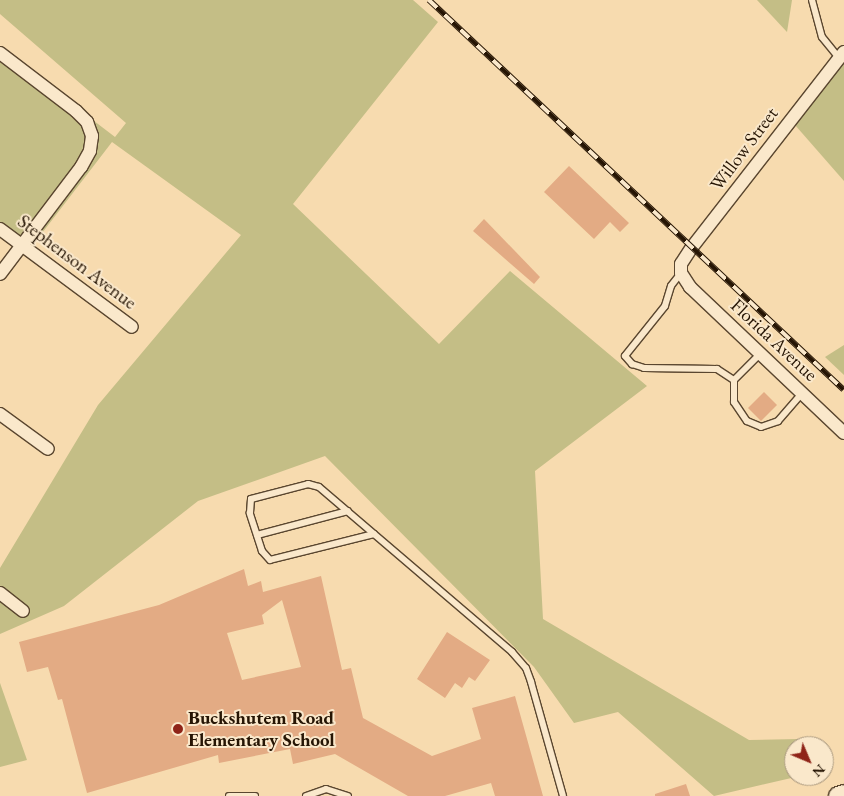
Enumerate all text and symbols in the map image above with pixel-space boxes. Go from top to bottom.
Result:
street label: Willow Street [705,103,783,195]
street label: Stephenson Avenue [13,210,141,314]
street label: Florida Avenue [726,294,822,386]
place label: Buckshutem Road Elementary School [188,707,335,751]
marker: Buckshutem Road Elementary School [172,723,184,735]
north arrow [784,736,834,786]
text: N [809,761,829,781]

